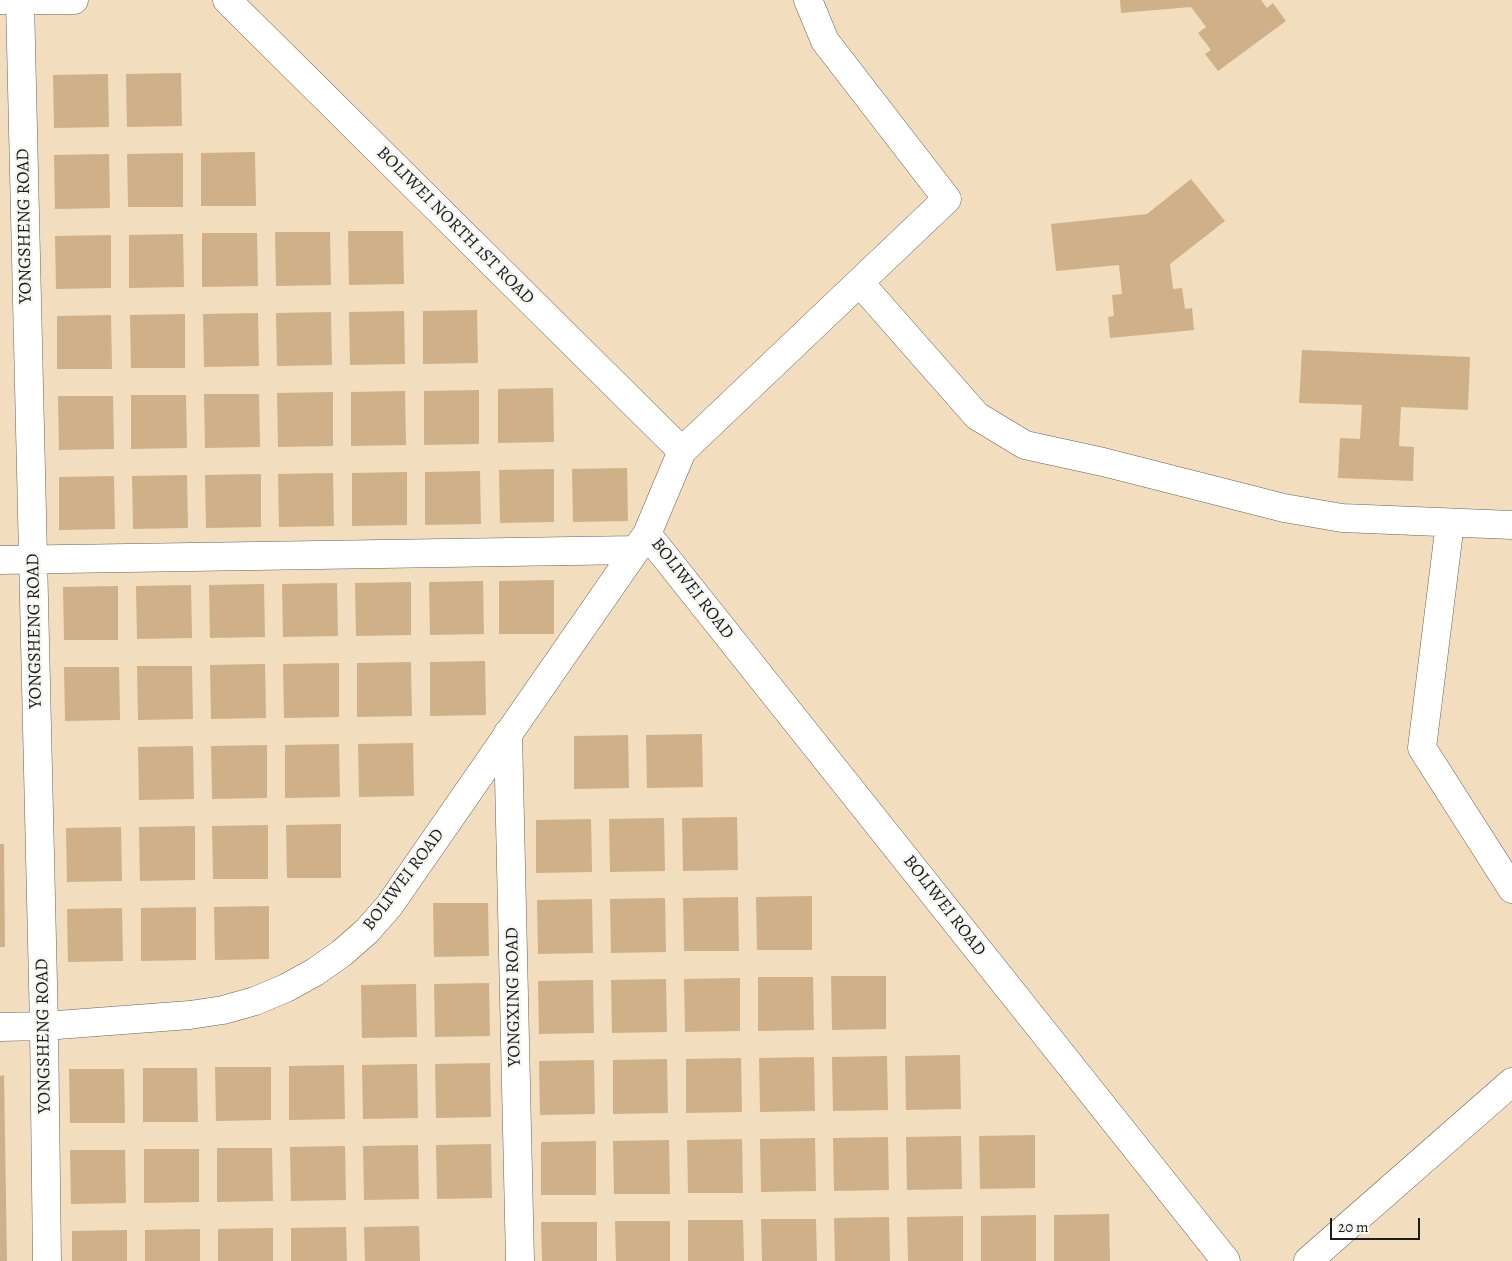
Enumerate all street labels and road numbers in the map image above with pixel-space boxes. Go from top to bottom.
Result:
street label: BOLIWEI NORTH 1ST ROAD [371,142,539,310]
street label: YONGSHENG ROAD [13,148,37,304]
street label: BOLIWEI ROAD [646,534,738,644]
street label: YONGSHENG ROAD [23,553,47,709]
street label: BOLIWEI ROAD [359,825,449,935]
street label: BOLIWEI ROAD [898,851,990,961]
street label: YONGXING ROAD [502,927,526,1067]
street label: YONGSHENG ROAD [32,958,56,1114]

